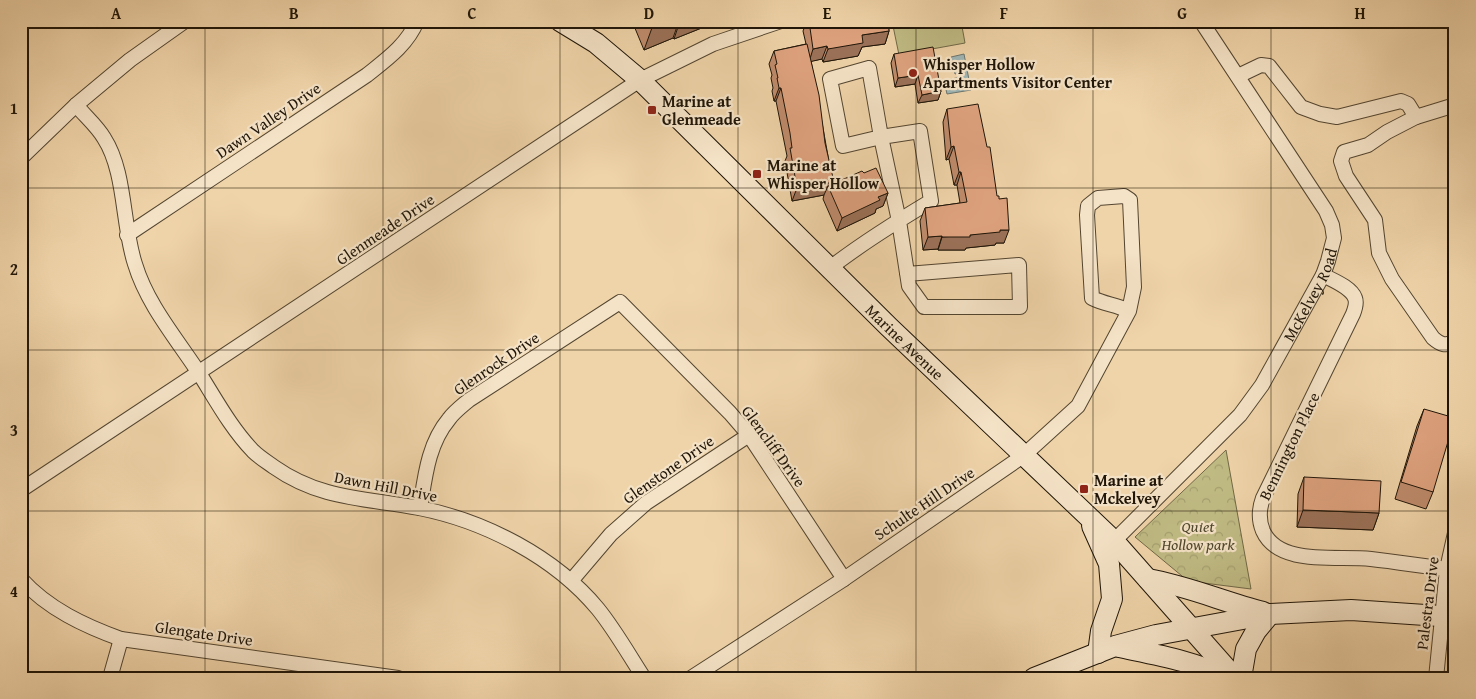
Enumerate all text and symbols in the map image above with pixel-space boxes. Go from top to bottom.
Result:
text: A [111,1,122,25]
text: B [289,1,299,25]
text: C [467,1,477,25]
text: D [644,1,654,25]
text: E [823,1,832,25]
text: F [1000,1,1008,25]
text: G [1177,1,1187,25]
text: H [1354,1,1366,25]
place label: Whisper Hollow Apartments Visitor Center [923,52,1113,94]
marker: Whisper Hollow Apartments Visitor Center [907,67,919,79]
street label: Dawn Valley Drive [211,76,325,164]
place label: Marine at Glenmeade [662,89,741,131]
text: 1 [10,96,18,120]
marker: Marine at Glenmeade [646,104,658,116]
place label: Marine at Whisper Hollow [767,153,880,195]
marker: Marine at Whisper Hollow [751,168,763,180]
street label: Glenmeade Drive [331,187,439,271]
street label: McKelvey Road [1277,245,1343,346]
text: 2 [10,257,18,281]
street label: Marine Avenue [860,298,950,385]
street label: Glenrock Drive [448,325,544,401]
street label: Bennington Place [1252,388,1326,504]
street label: Glencliff Drive [736,400,812,492]
text: 3 [10,418,18,442]
street label: Glenstone Drive [617,429,719,509]
street label: Schulte Hill Drive [869,460,979,546]
street label: Dawn Hill Drive [332,464,440,508]
place label: Marine at Mckelvey [1094,468,1163,510]
marker: Marine at Mckelvey [1078,483,1090,495]
park label: Quiet Hollow park [1160,514,1235,556]
street label: Palestra Drive [1409,555,1445,651]
text: 4 [10,579,18,603]
street label: Glengate Drive [154,614,254,652]

